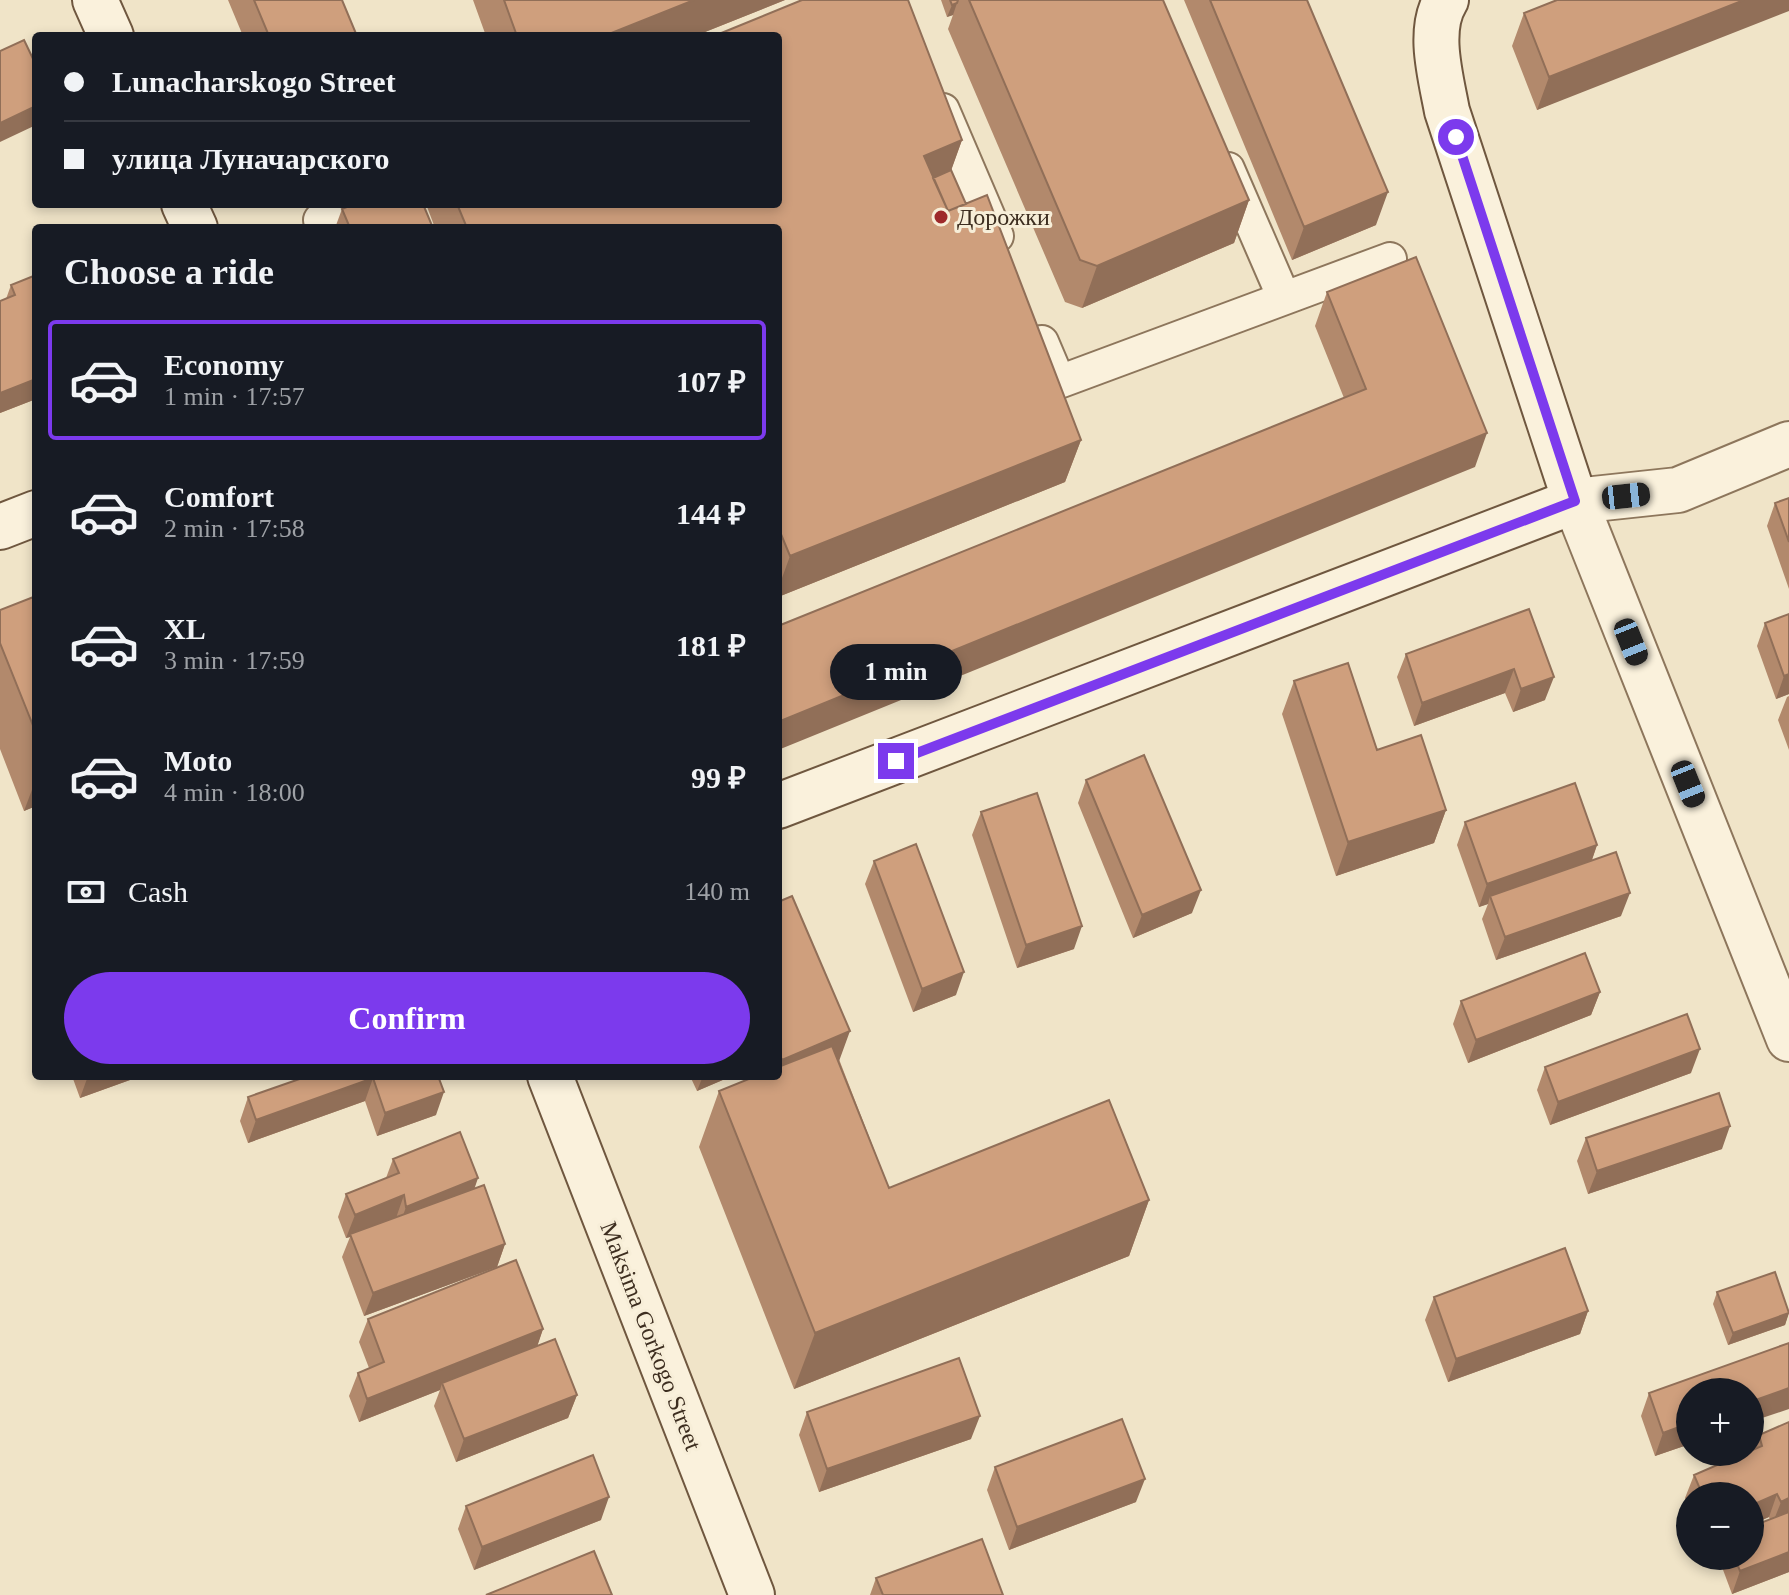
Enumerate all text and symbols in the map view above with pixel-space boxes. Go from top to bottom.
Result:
text: Lunacharskogo Street [112,65,396,98]
route start [1438,119,1474,155]
text: улица Луначарского [112,142,390,175]
place label: Дорожки [957,204,1050,230]
marker: Дорожки [932,208,950,226]
text: Choose a ride [64,252,274,292]
icon: car [68,344,140,416]
text: Economy [164,348,284,381]
text: 107 ₽ [676,365,746,398]
text: 1 min · 17:57 [164,382,305,411]
icon: car [68,476,140,548]
text: Comfort [164,480,274,513]
car [1601,482,1651,510]
text: 144 ₽ [676,497,746,530]
text: 2 min · 17:58 [164,514,305,543]
icon: car [68,608,140,680]
text: XL [164,612,206,645]
car [1611,615,1651,669]
text: 181 ₽ [676,629,746,662]
callout: 1 min [830,645,962,701]
text: 3 min · 17:59 [164,646,305,675]
text: 1 min [865,657,927,686]
icon: car [68,740,140,812]
route end [878,743,914,779]
text: Moto [164,744,232,777]
car [1668,757,1708,811]
text: 99 ₽ [691,761,746,794]
text: 4 min · 18:00 [164,778,305,807]
icon: cash [64,870,108,914]
text: Cash [128,875,188,908]
text: 140 m [684,877,750,906]
button: Confirm [64,972,750,1064]
street label: Maksima Gorkogo Street [595,1218,707,1454]
map controls [1676,1378,1764,1570]
button: + [1676,1378,1764,1466]
button: − [1676,1482,1764,1570]

